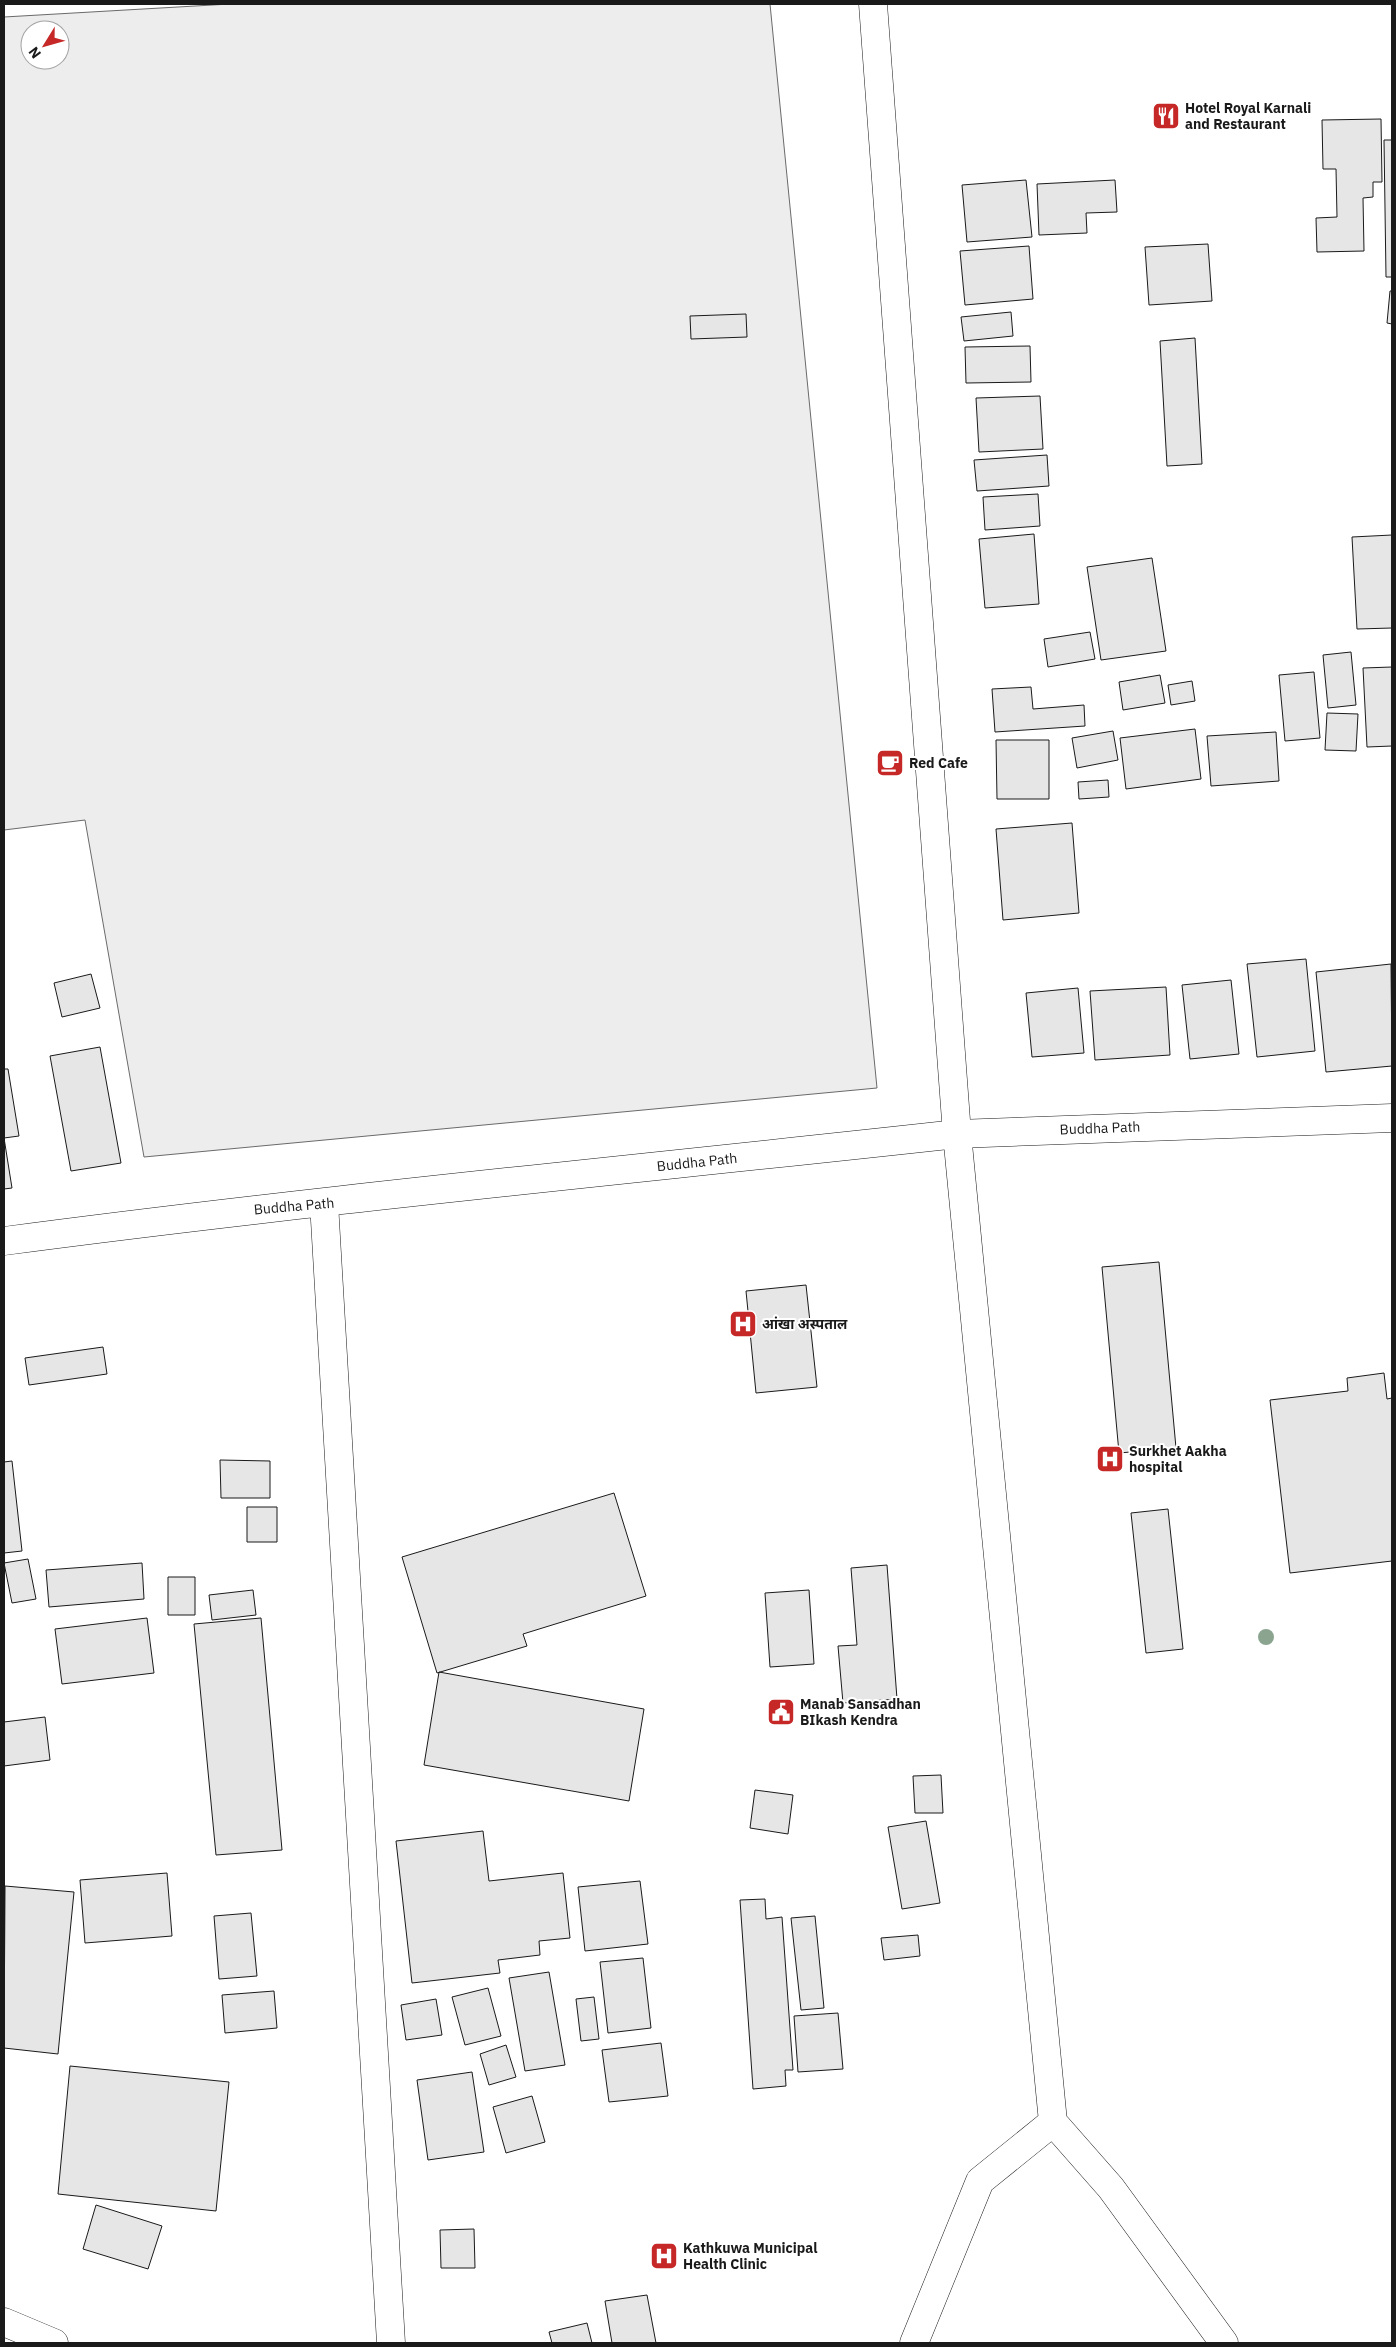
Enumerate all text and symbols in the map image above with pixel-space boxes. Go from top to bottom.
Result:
north arrow [20,20,70,70]
text: N [24,43,45,62]
place label: Hotel Royal Karnali and Restaurant [1185,99,1311,133]
restaurant icon: Hotel Royal Karnali and Restaurant [1151,101,1181,131]
cafe icon: Red Cafe [875,748,905,778]
place label: Red Cafe [909,754,968,772]
street label: Buddha Path [1059,1118,1141,1138]
street label: Buddha Path [656,1149,738,1175]
street label: Buddha Path [253,1194,335,1218]
hospital icon: आंखा अस्पताल [728,1309,758,1339]
place label: आंखा अस्पताल [762,1315,848,1333]
place label: Surkhet Aakha hospital [1129,1442,1227,1476]
hospital icon: Surkhet Aakha hospital [1095,1444,1125,1474]
place label: Manab Sansadhan BIkash Kendra [800,1695,921,1729]
public building icon: Manab Sansadhan BIkash Kendra [766,1697,796,1727]
place label: Kathkuwa Municipal Health Clinic [683,2239,817,2273]
hospital icon: Kathkuwa Municipal Health Clinic [649,2241,679,2271]

